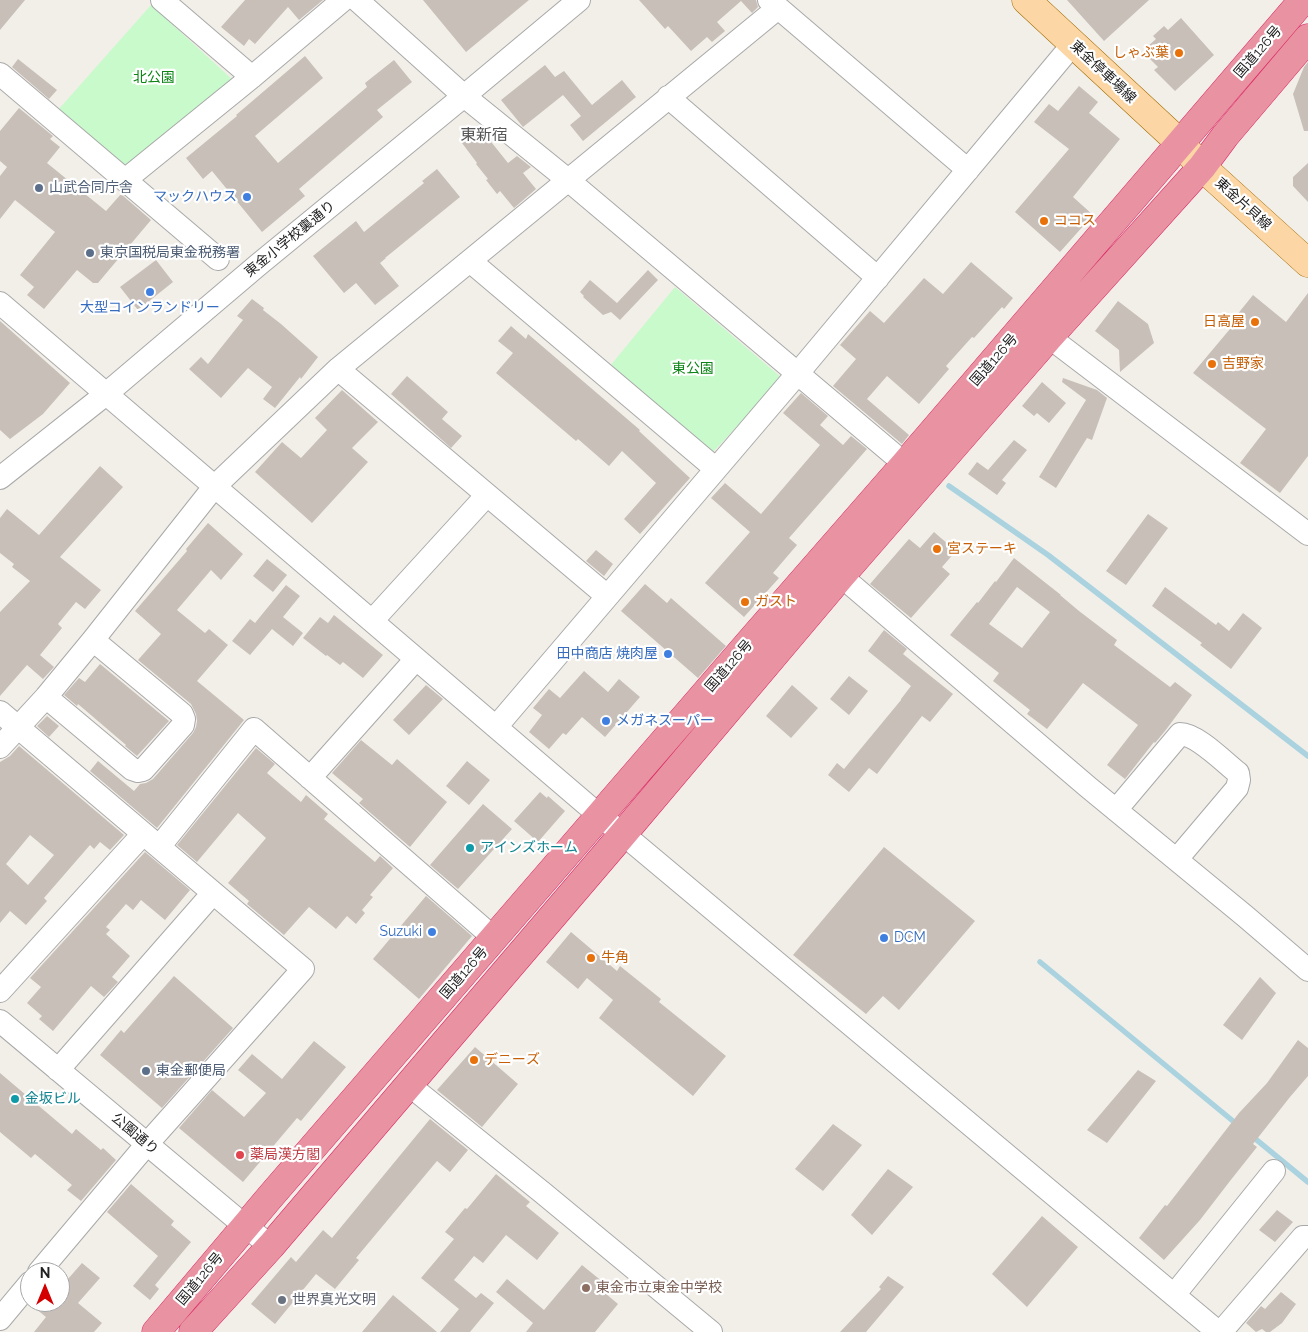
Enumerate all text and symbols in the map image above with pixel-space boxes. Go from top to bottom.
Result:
street label: 国道126号 [1231,22,1285,82]
street label: 東金停車場線 [1067,37,1139,107]
place label: しゃぶ葉 [1113,45,1169,61]
marker: しゃぶ葉 [1173,47,1185,59]
park label: 北公園 [133,70,175,86]
district label: 東新宿 [460,125,508,145]
street label: 東金片貝線 [1211,174,1275,234]
place label: 山武合同庁舎 [49,180,133,196]
marker: 山武合同庁舎 [33,182,45,194]
place label: マックハウス [153,189,237,205]
marker: マックハウス [241,191,253,203]
street label: 東金小学校裏通り [241,197,339,281]
place label: ココス [1054,213,1096,229]
marker: ココス [1038,215,1050,227]
place label: 東京国税局東金税務署 [100,245,240,261]
marker: 東京国税局東金税務署 [84,247,96,259]
marker: 大型コインランドリー [144,286,156,298]
place label: 大型コインランドリー [80,300,220,316]
place label: 日高屋 [1203,314,1245,330]
marker: 日高屋 [1249,316,1261,328]
street label: 国道126号 [967,330,1021,390]
place label: 吉野家 [1222,356,1264,372]
marker: 吉野家 [1206,358,1218,370]
park label: 東公園 [672,361,714,377]
place label: 宮ステーキ [947,541,1017,557]
marker: 宮ステーキ [931,543,943,555]
place label: ガスト [755,594,797,610]
marker: ガスト [739,596,751,608]
street label: 国道126号 [702,636,756,696]
place label: 田中商店 焼肉屋 [556,646,658,662]
marker: 田中商店 焼肉屋 [662,648,674,660]
place label: メガネスーパー [616,713,714,729]
marker: メガネスーパー [600,715,612,727]
place label: アインズホーム [480,840,578,856]
marker: アインズホーム [464,842,476,854]
place label: Suzuki [380,924,422,940]
marker: Suzuki [426,926,438,938]
place label: DCM [894,930,926,946]
marker: DCM [878,932,890,944]
street label: 国道126号 [437,943,491,1003]
place label: 牛角 [601,950,629,966]
marker: 牛角 [585,952,597,964]
place label: デニーズ [484,1052,540,1068]
marker: デニーズ [468,1054,480,1066]
place label: 東金郵便局 [156,1063,226,1079]
marker: 東金郵便局 [140,1065,152,1077]
place label: 金坂ビル [25,1091,81,1107]
marker: 金坂ビル [9,1093,21,1105]
street label: 公園通り [108,1110,162,1158]
place label: 薬局漢方閣 [250,1147,320,1163]
marker: 薬局漢方閣 [234,1149,246,1161]
street label: 国道126号 [173,1249,227,1309]
north arrow [20,1262,70,1312]
text: N [40,1265,50,1281]
place label: 東金市立東金中学校 [596,1280,722,1296]
marker: 東金市立東金中学校 [580,1282,592,1294]
place label: 世界真光文明 [292,1292,376,1308]
marker: 世界真光文明 [276,1294,288,1306]

